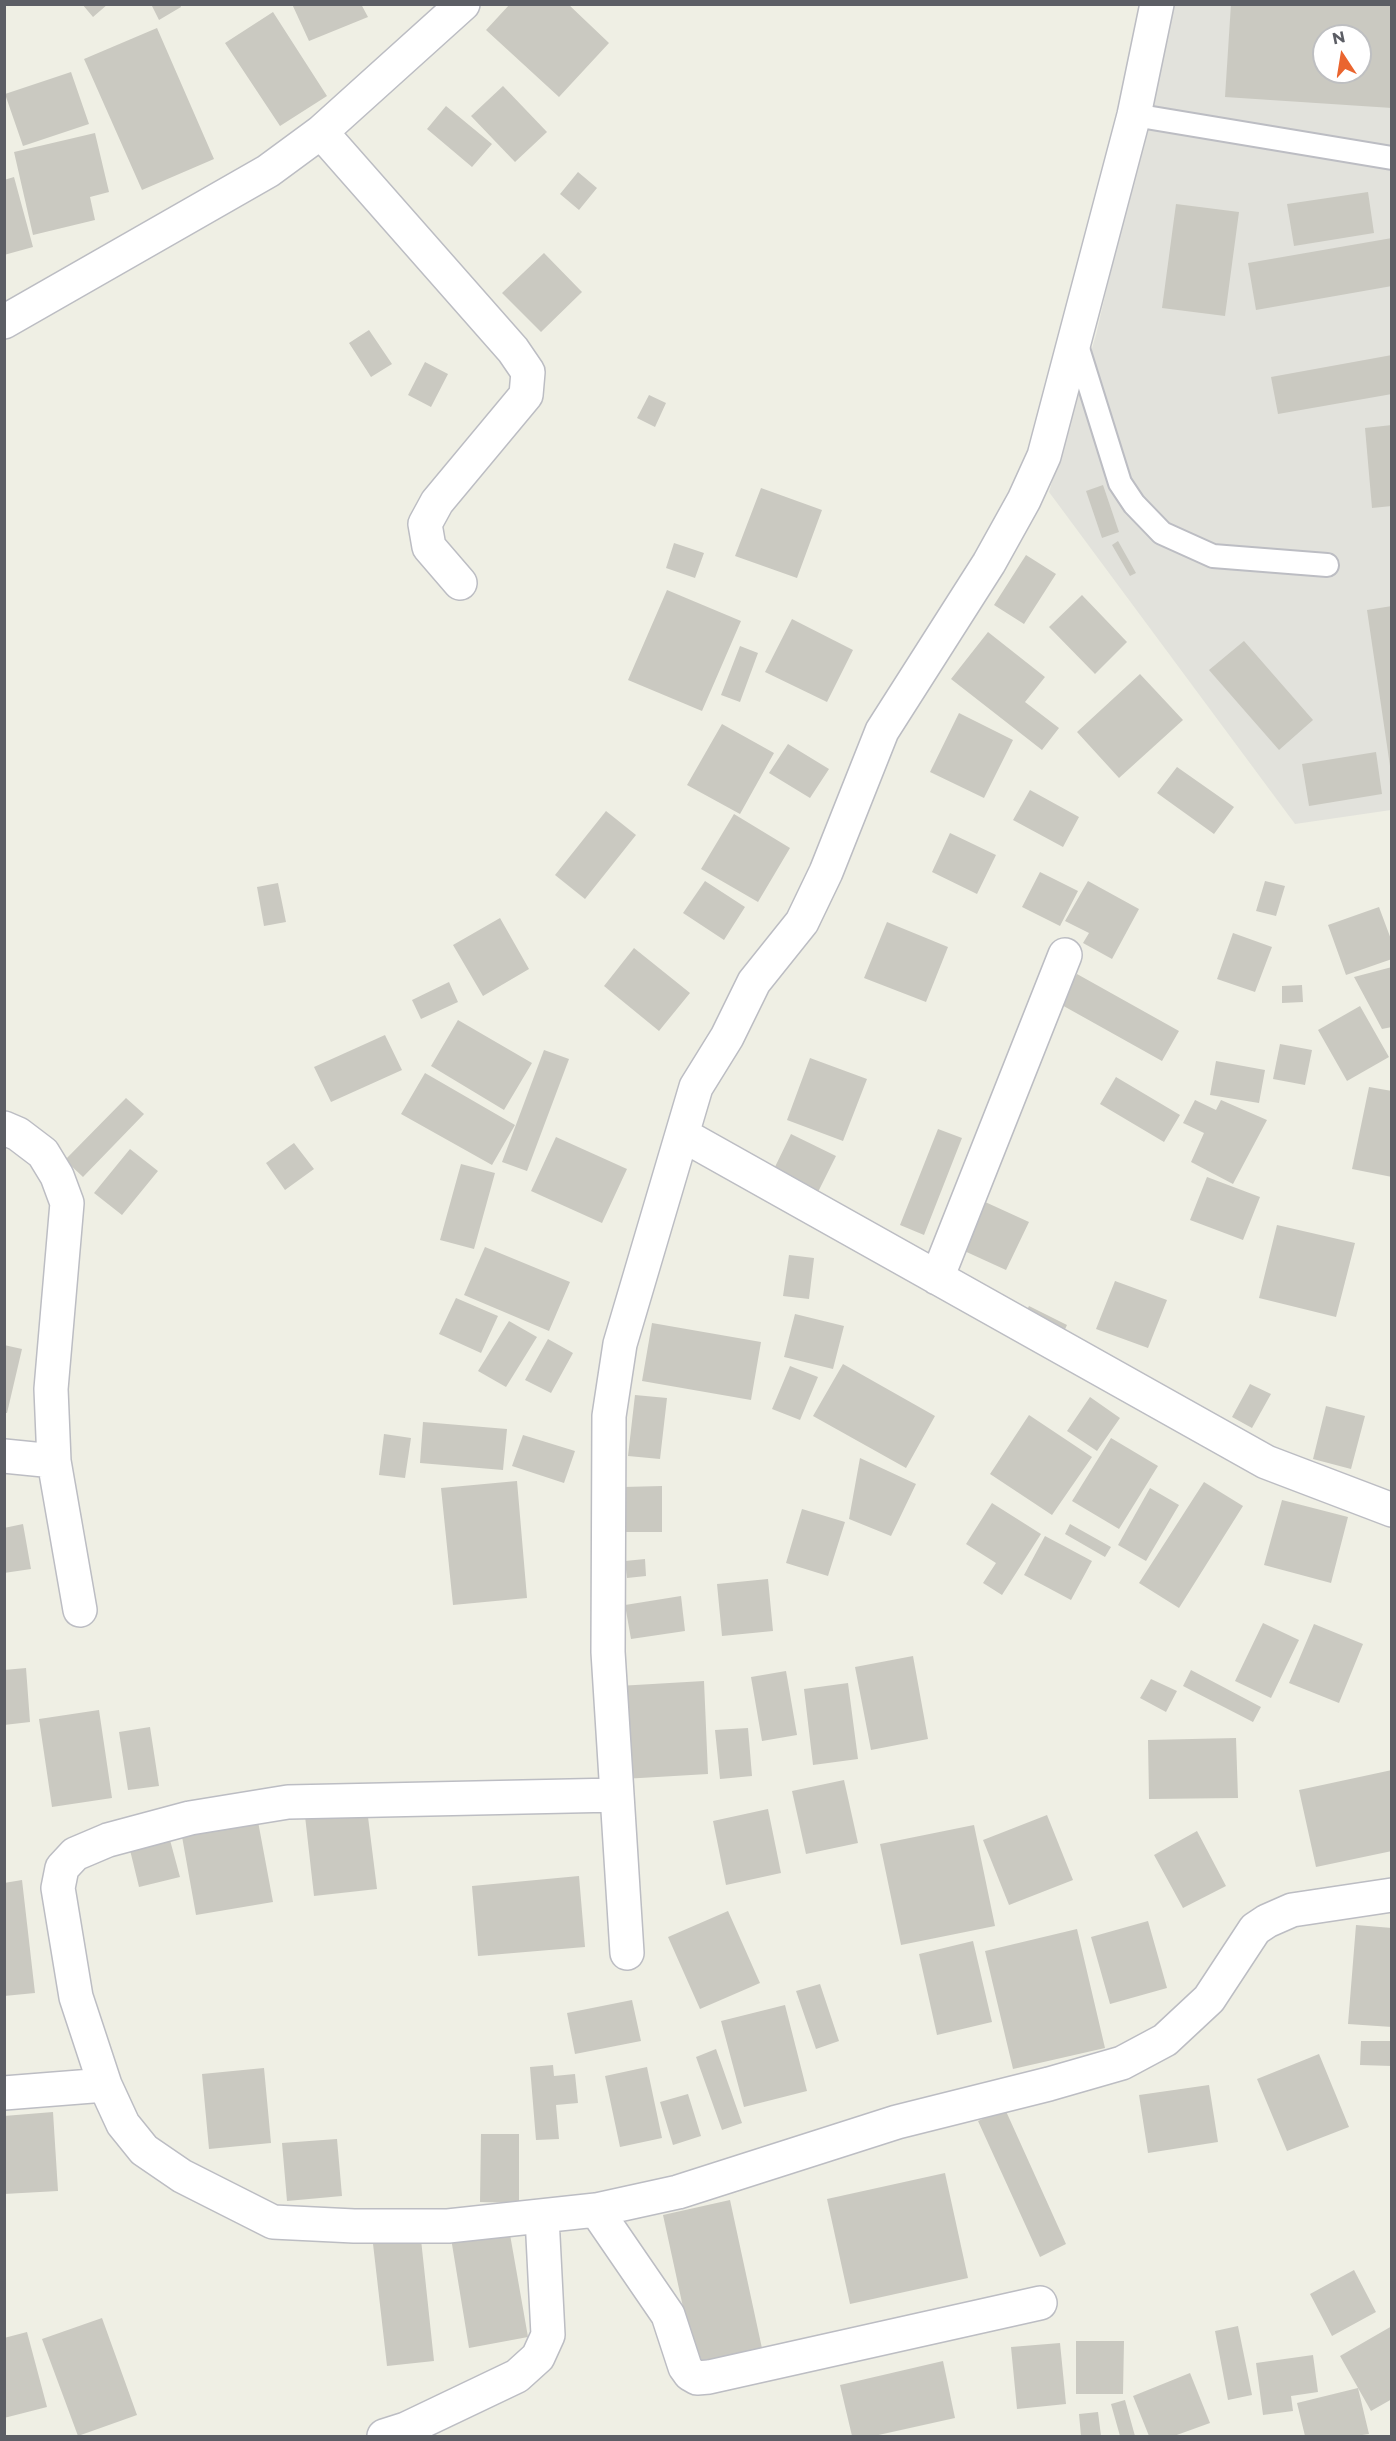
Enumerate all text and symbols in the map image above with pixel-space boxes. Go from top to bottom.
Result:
north arrow [1312,24,1372,84]
text: N [1330,27,1347,48]

